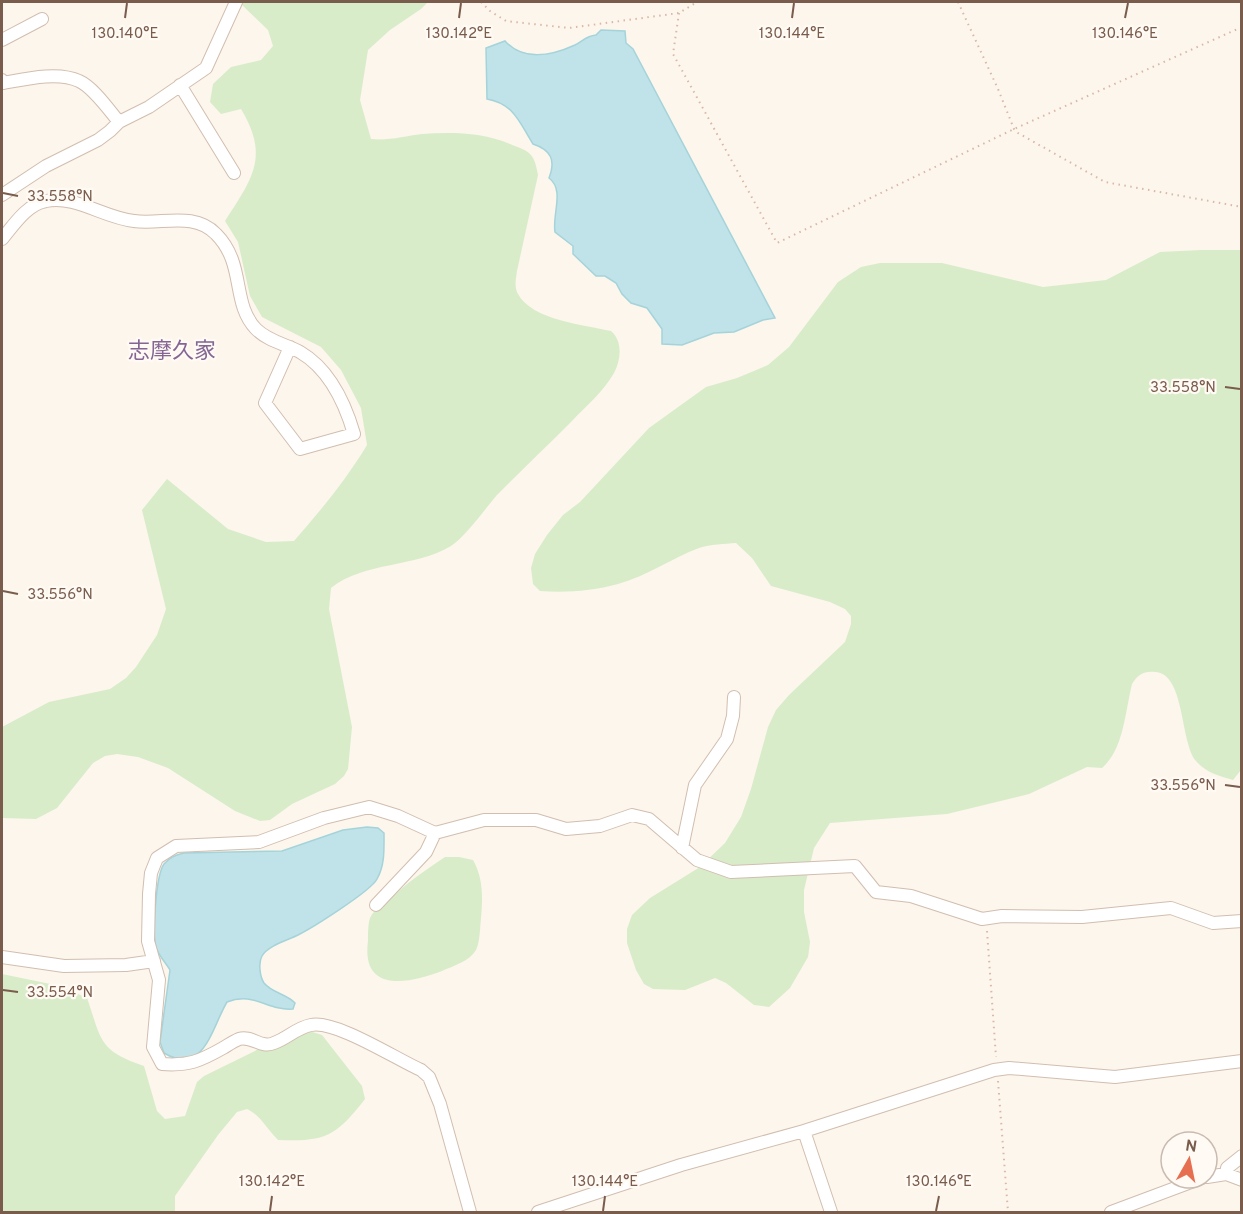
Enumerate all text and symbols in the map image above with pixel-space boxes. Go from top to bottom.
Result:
text: 130.140°E [92,25,158,44]
text: 130.142°E [426,25,492,44]
text: 130.144°E [759,25,825,44]
text: 130.146°E [1092,25,1158,44]
text: 33.558°N [27,188,93,207]
district label: 志摩久家 [128,339,216,366]
text: 33.558°N [1150,379,1216,398]
text: 33.556°N [27,586,93,605]
text: 33.556°N [1150,777,1216,796]
text: 33.554°N [27,984,93,1003]
north arrow [1159,1130,1219,1190]
text: N [1184,1136,1198,1158]
text: 130.142°E [239,1173,305,1192]
text: 130.144°E [572,1173,638,1192]
text: 130.146°E [906,1173,972,1192]

